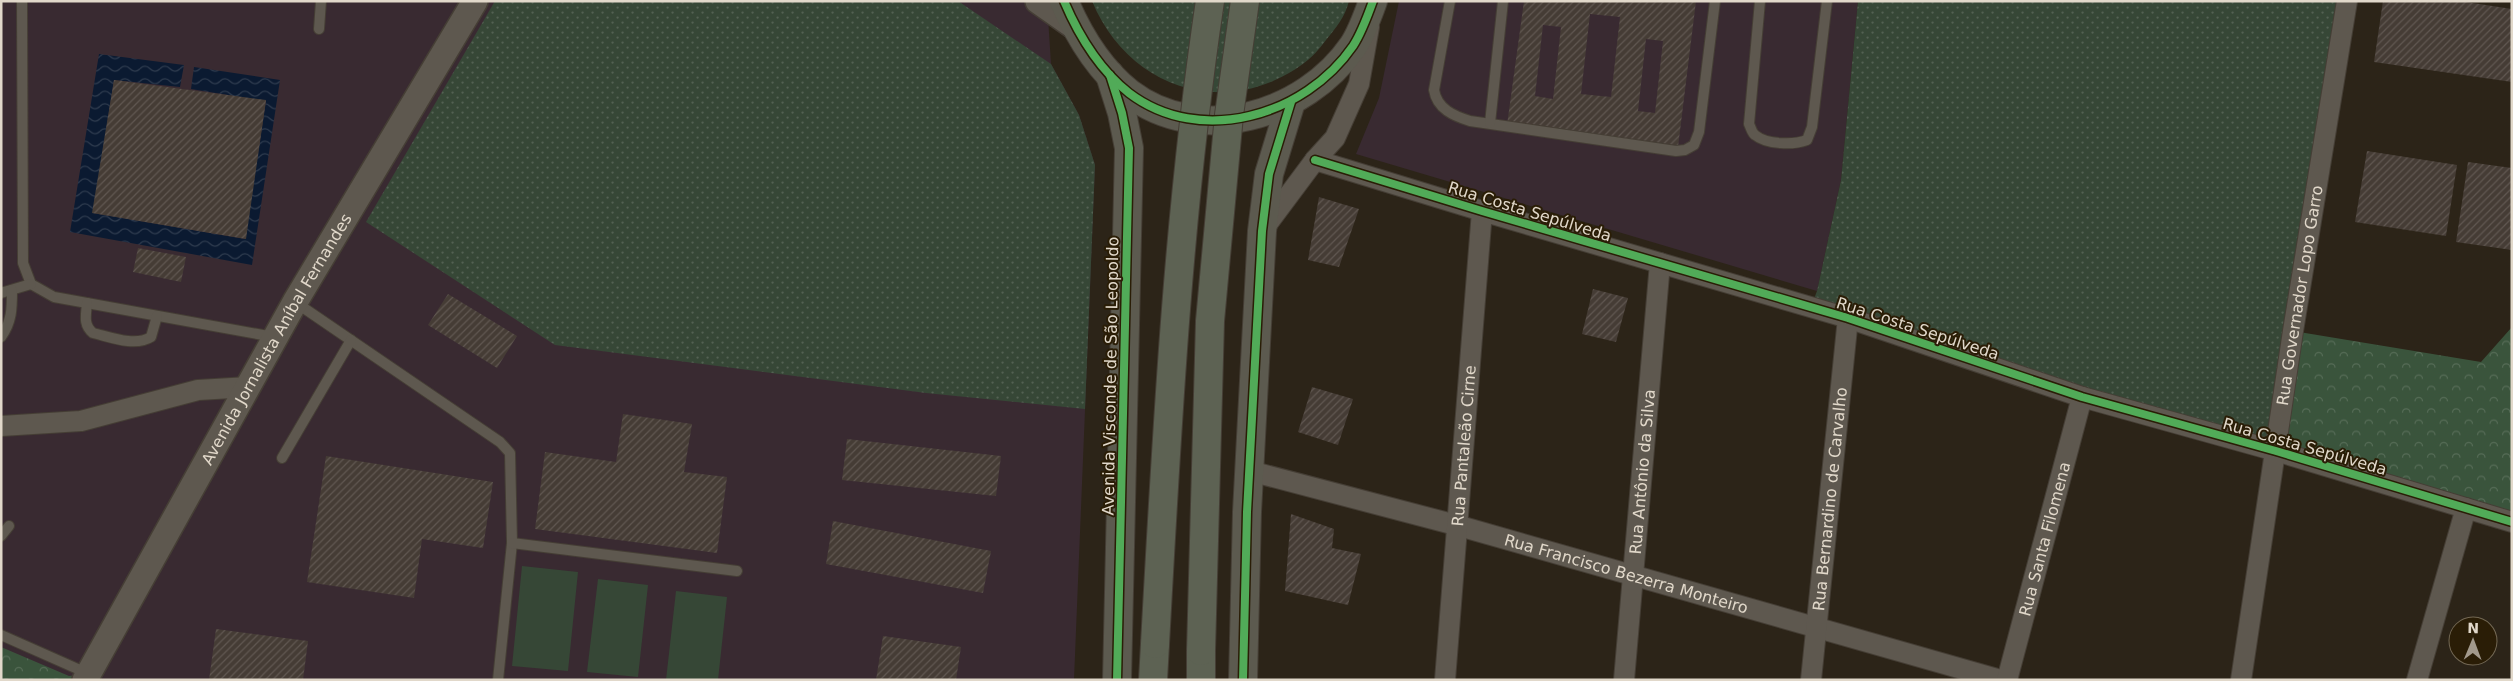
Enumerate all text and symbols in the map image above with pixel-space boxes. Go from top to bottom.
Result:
street label: Rua Costa Sepúlveda [1446,178,1614,245]
street label: Rua Governador Lopo Garro [2273,184,2327,407]
street label: Avenida Jornalista Aníbal Fernandes [198,210,356,468]
street label: Avenida Visconde de São Leopoldo [1099,237,1122,515]
street label: Rua Costa Sepúlveda [1834,293,2002,364]
street label: Rua Pantaleão Cirne [1448,365,1480,527]
street label: Rua Bernardino de Carvalho [1809,386,1851,612]
street label: Rua Antônio da Silva [1626,389,1659,555]
street label: Rua Costa Sepúlveda [2221,414,2389,479]
street label: Rua Santa Filomena [2015,460,2074,618]
street label: Rua Francisco Bezerra Monteiro [1502,530,1750,618]
north arrow [2448,616,2498,666]
text: N [2467,620,2479,636]

